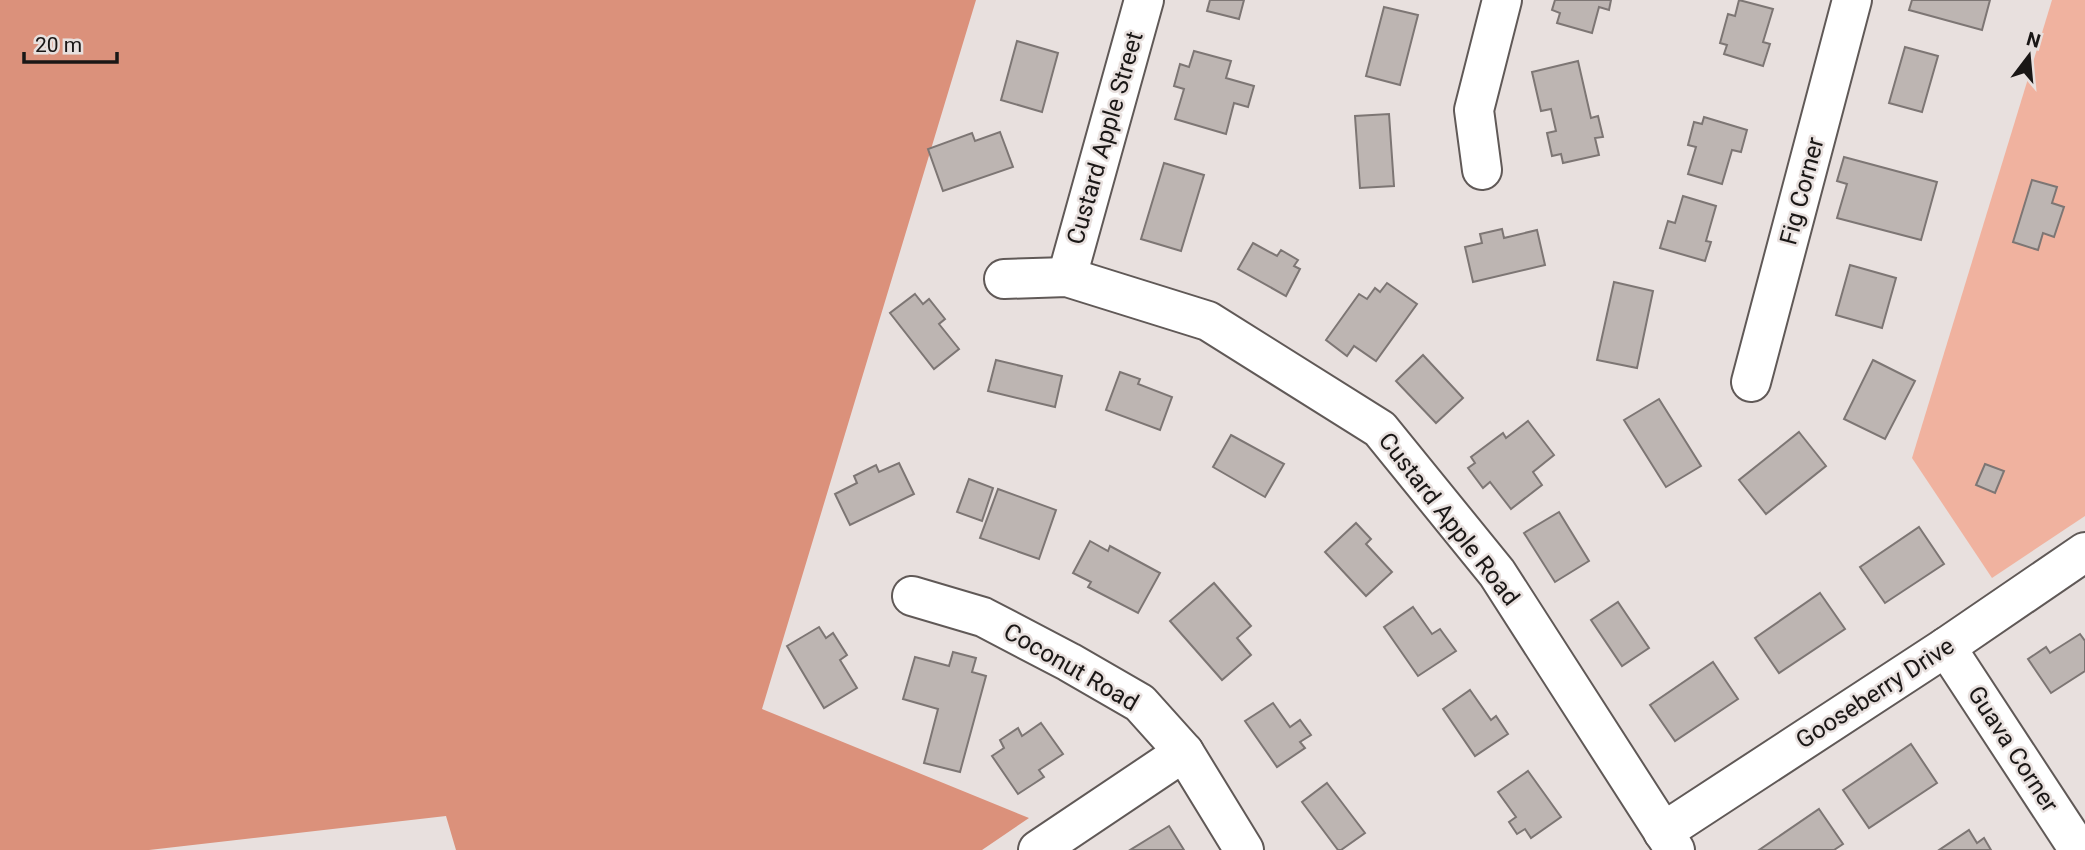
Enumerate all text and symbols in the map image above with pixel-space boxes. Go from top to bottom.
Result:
scale bar [24,21,117,65]
north arrow [1994,21,2064,91]
text: N [2024,27,2043,53]
street label: Custard Apple Street [1061,28,1149,248]
text: 20 m [35,33,82,57]
street label: Fig Corner [1774,134,1830,248]
street label: Custard Apple Road [1373,427,1525,611]
street label: Coconut Road [999,617,1143,717]
street label: Gooseberry Drive [1791,631,1959,755]
street label: Guava Corner [1962,681,2064,817]

